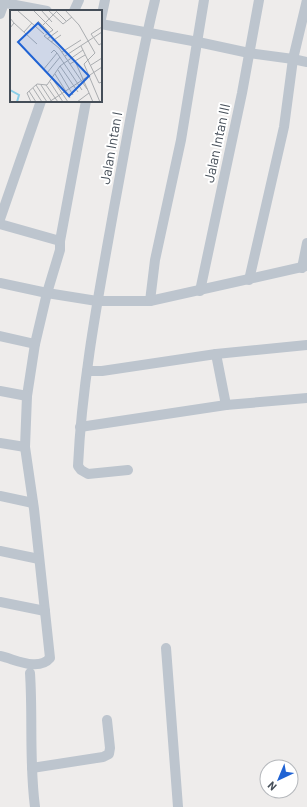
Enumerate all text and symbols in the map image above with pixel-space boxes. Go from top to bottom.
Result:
inset map [10,10,102,102]
street label: Jalan Intan III [200,102,233,184]
street label: Jalan Intan I [96,110,125,186]
north arrow [259,759,299,799]
text: N [265,779,279,794]

